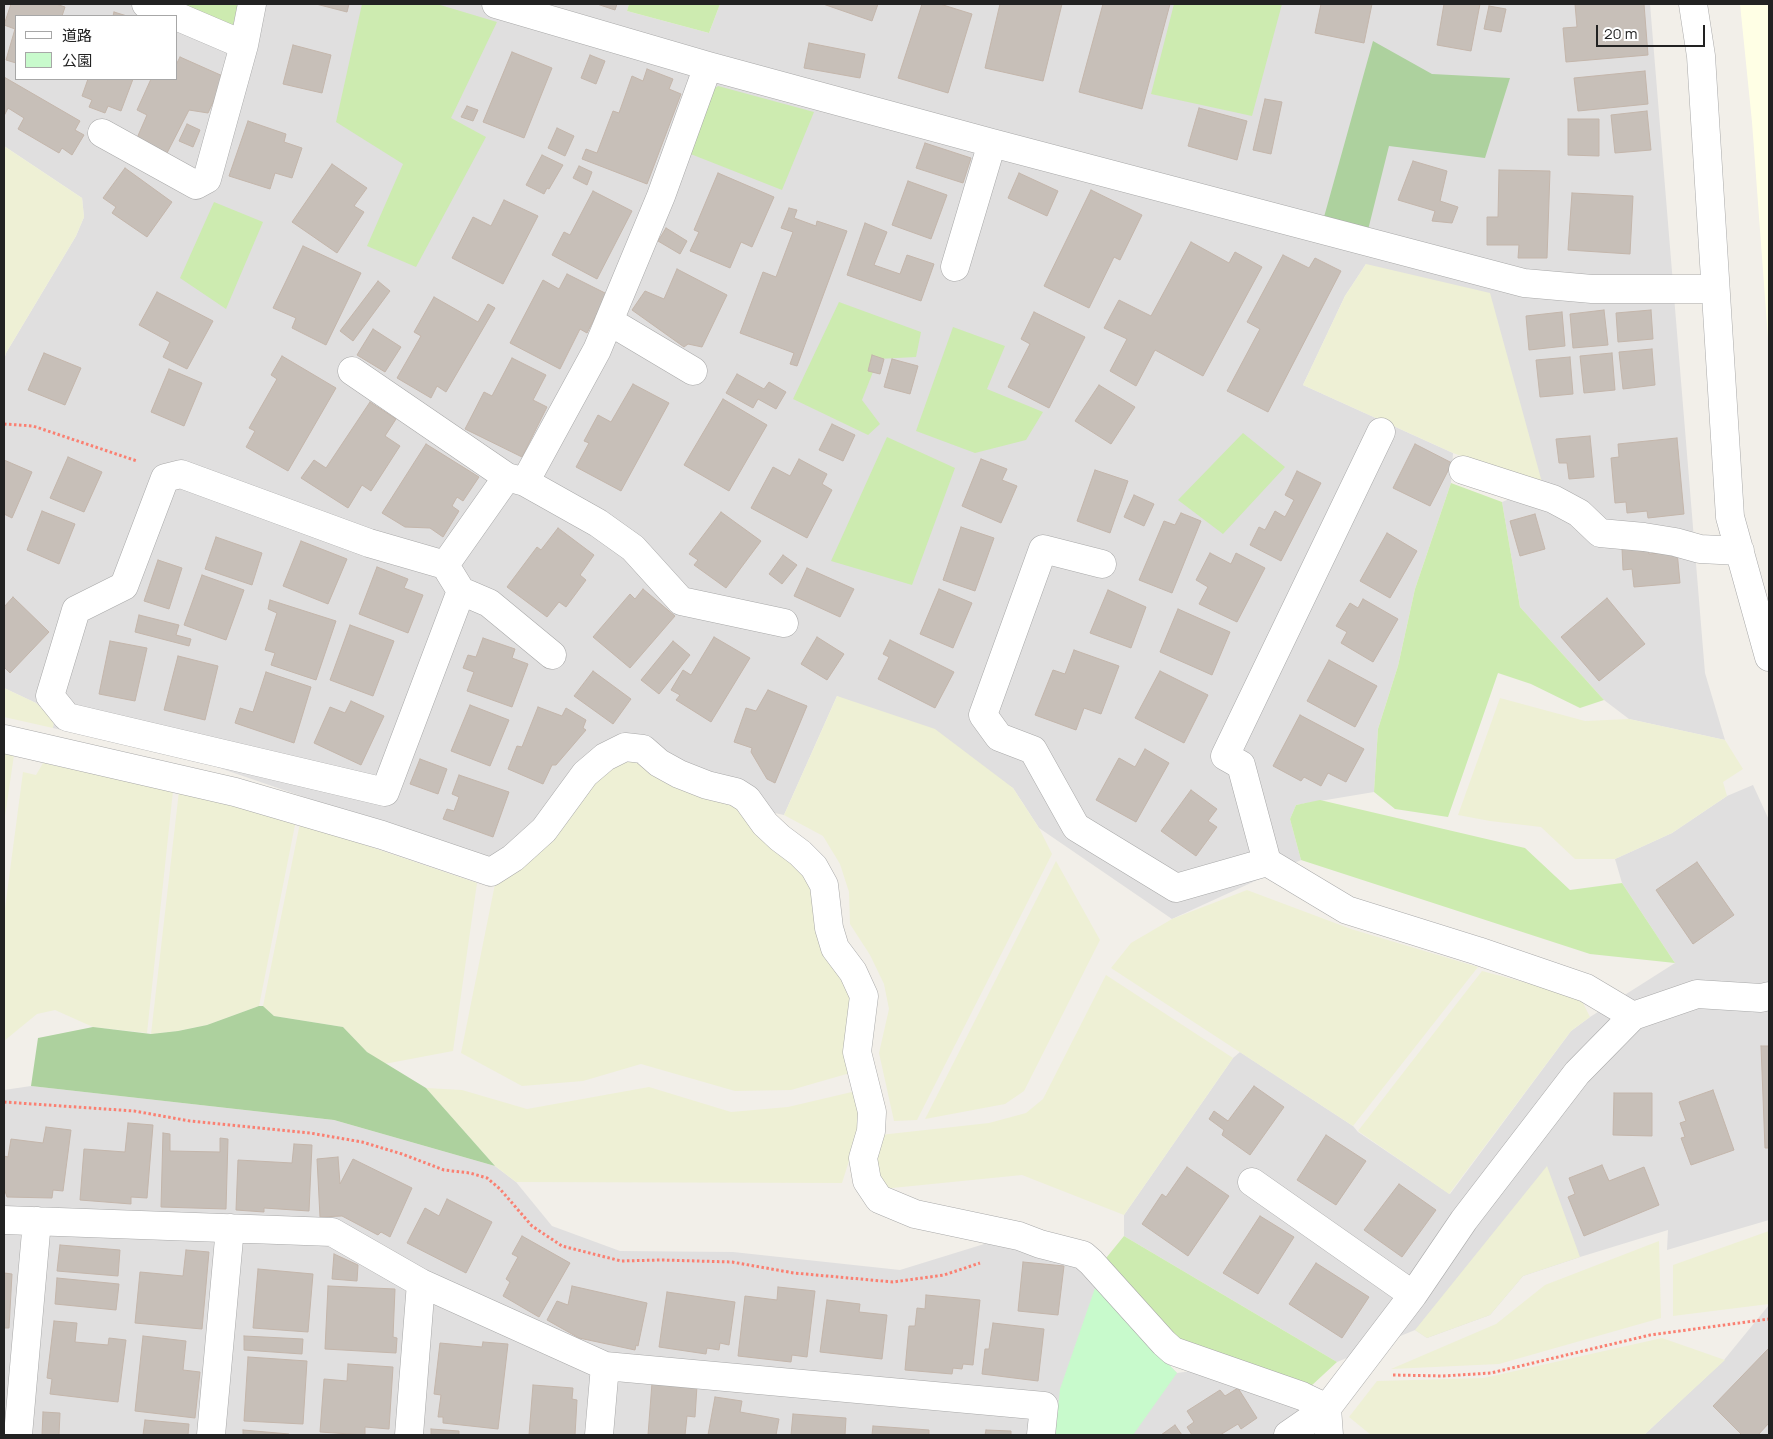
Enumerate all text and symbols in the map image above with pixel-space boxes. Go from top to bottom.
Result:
legend [15,15,178,80]
scale bar [1598,15,1707,47]
text: 20 m [1604,23,1637,44]
text: 道路 [62,25,92,46]
text: 公園 [62,50,92,71]

